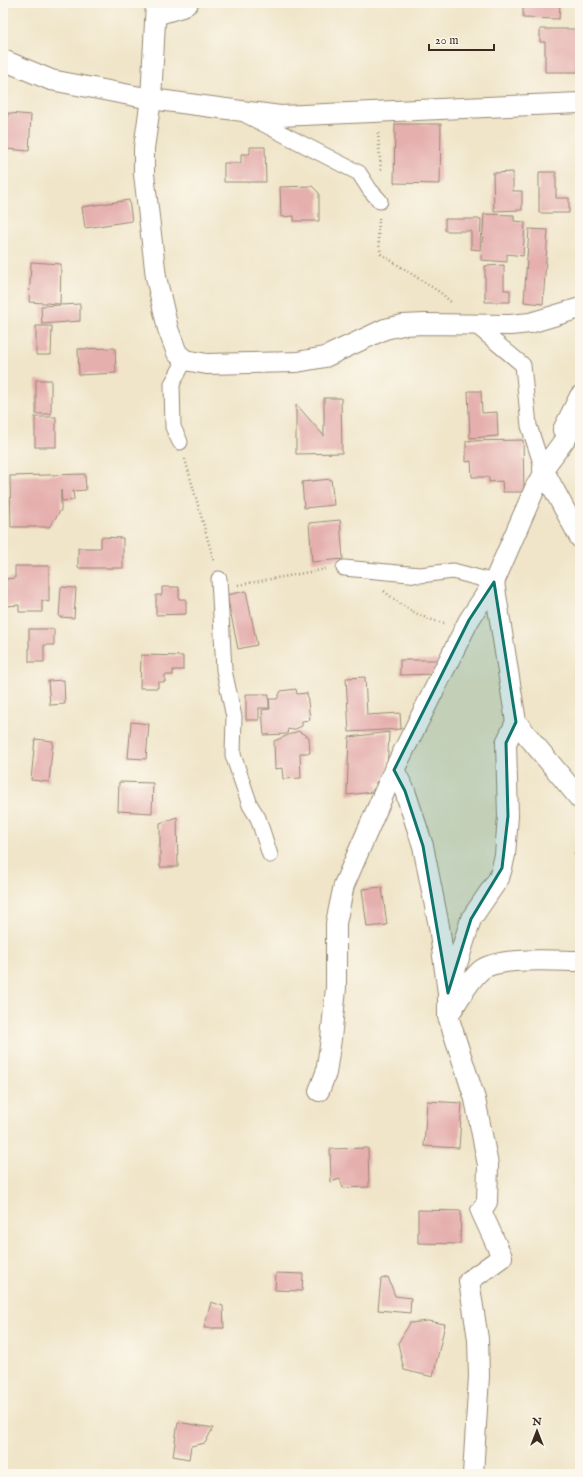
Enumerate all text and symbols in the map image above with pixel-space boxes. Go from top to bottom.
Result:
scale bar [429,26,494,52]
text: 20 m [435,33,458,48]
north arrow [517,1411,557,1451]
text: N [531,1415,542,1429]

